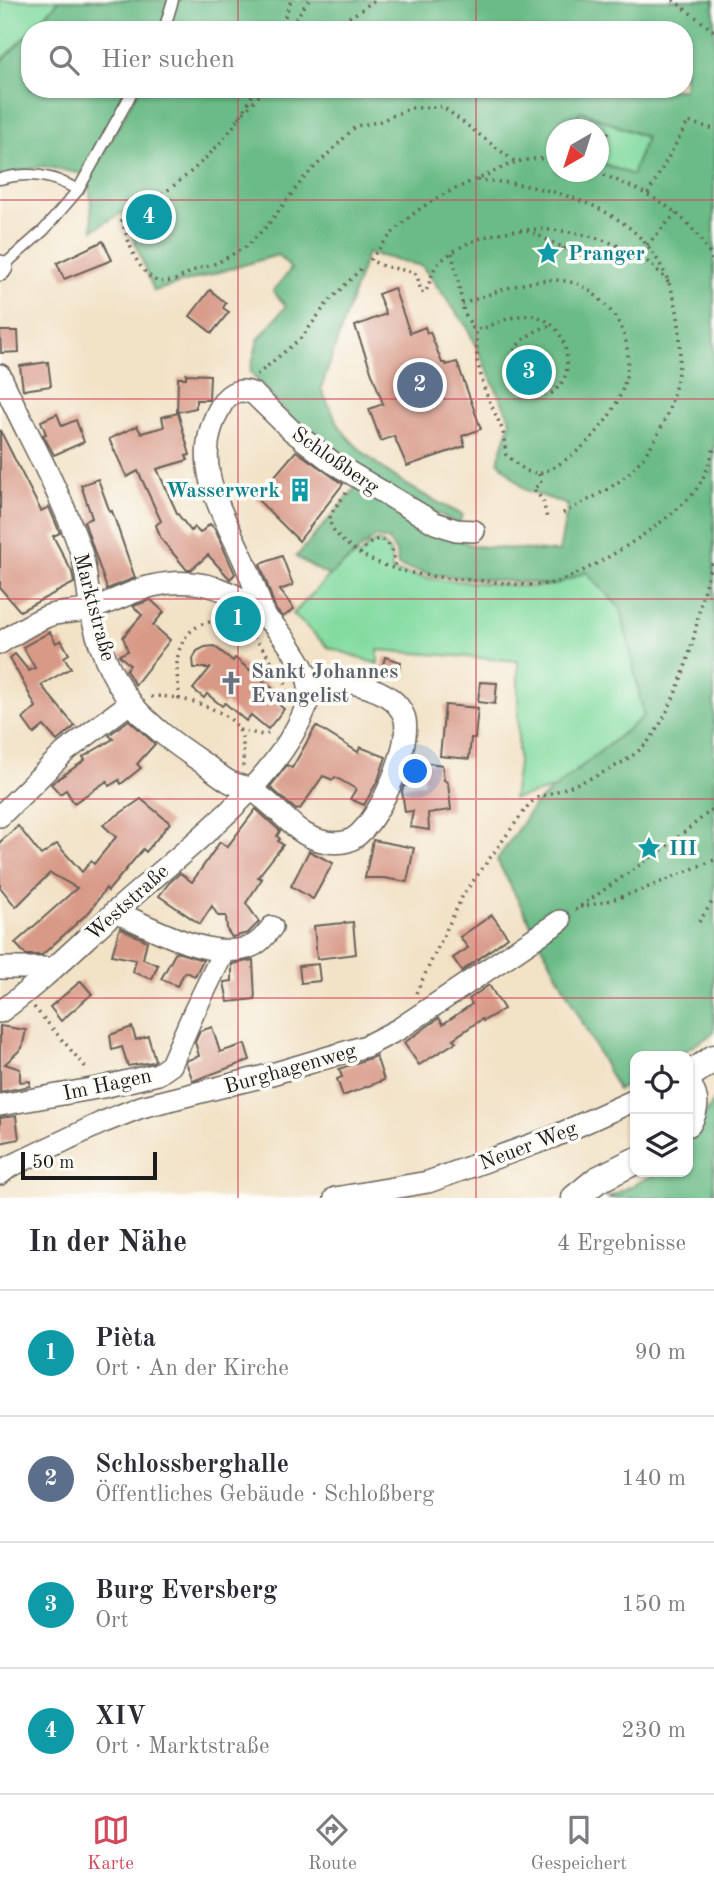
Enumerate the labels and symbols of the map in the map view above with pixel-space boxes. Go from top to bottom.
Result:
north arrow [546,119,609,182]
pin: 4 [126,191,172,243]
place icon: Pranger [534,239,562,267]
place label: Pranger [568,244,645,265]
pin: 3 [506,346,552,398]
pin: 2 [397,359,443,411]
street label: Schloßberg [288,424,383,499]
building icon: Wasserwerk [286,476,314,504]
place label: Wasserwerk [166,481,280,502]
street label: Marktstraße [69,551,118,664]
pin: 1 [215,593,261,645]
place label: Sankt Johannes Evangelist [251,662,398,707]
church icon: Sankt Johannes Evangelist [217,669,245,697]
your location [398,754,432,788]
place icon: III [635,834,663,862]
place label: III [669,839,697,860]
street label: Weststraße [83,861,173,945]
street label: Burghagenweg [222,1040,359,1098]
street label: Im Hagen [61,1066,154,1105]
street label: Neuer Weg [477,1118,581,1175]
scale bar [21,1149,158,1181]

